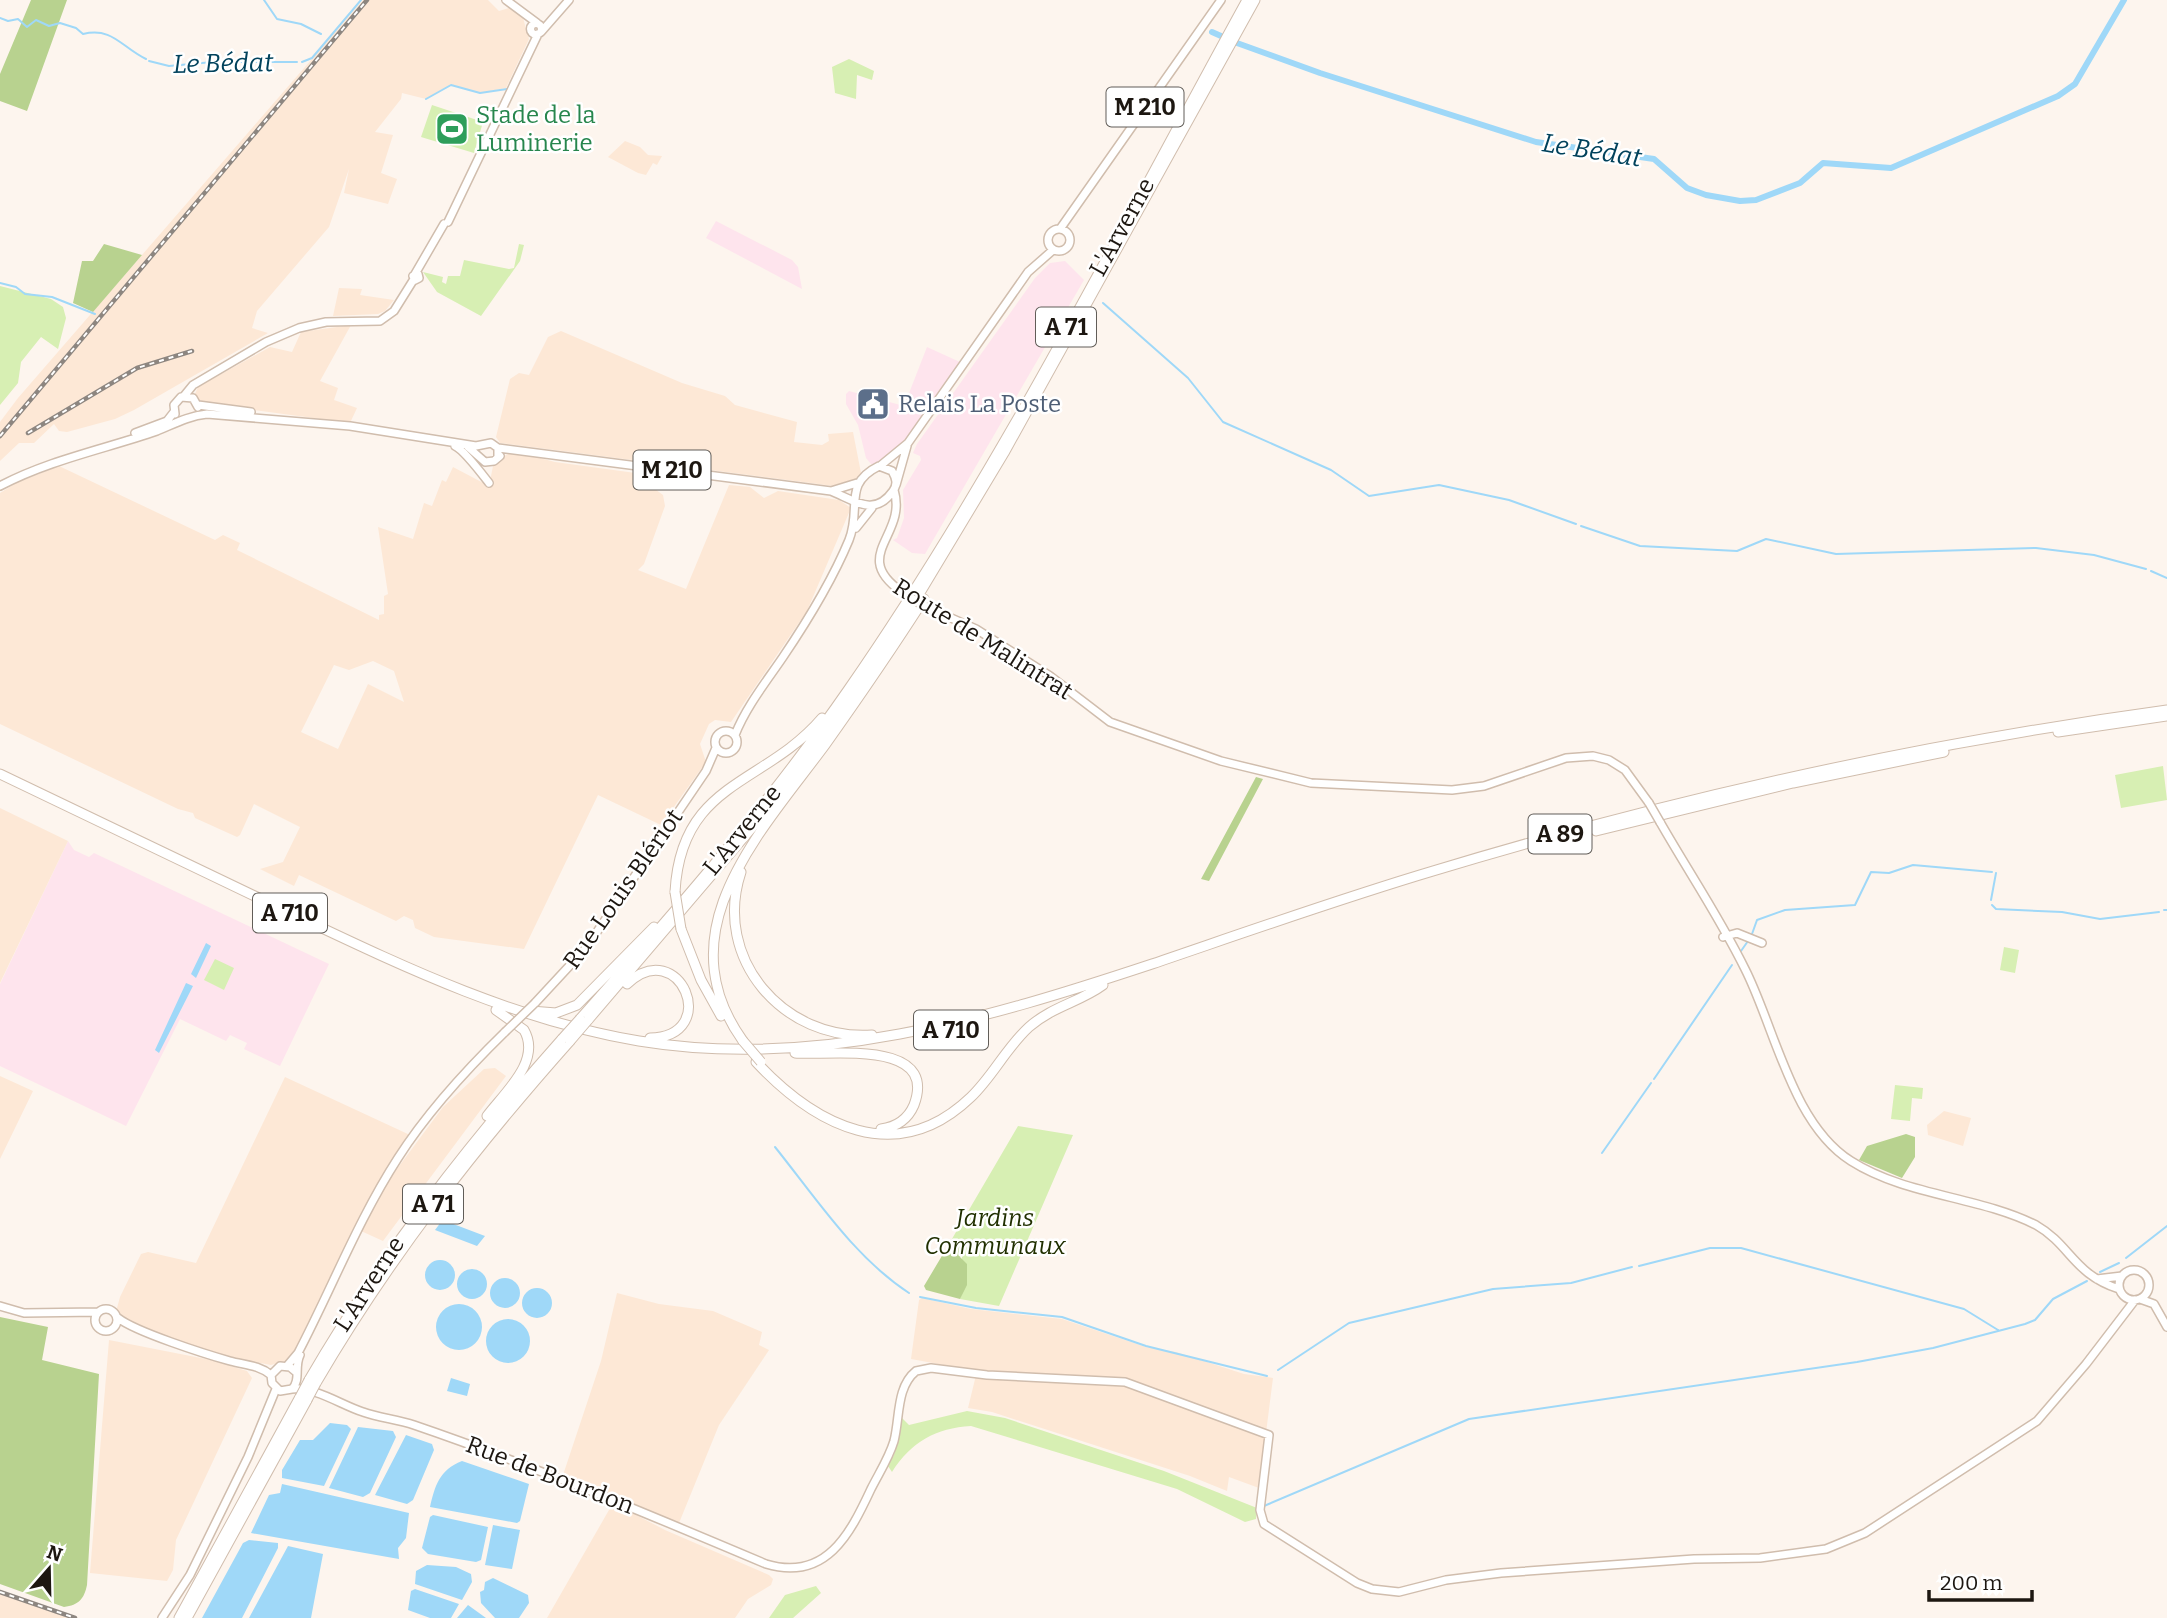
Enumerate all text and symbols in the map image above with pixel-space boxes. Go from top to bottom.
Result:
water label: Le Bédat [172,47,274,80]
road number: M 210 [1106,88,1184,127]
place label: Stade de la Luminerie [476,101,596,157]
sports icon: Stade de la Luminerie [433,110,471,148]
water label: Le Bédat [1540,127,1645,174]
street label: L'Arverne [1084,173,1160,281]
road number: A 71 [1036,308,1096,346]
public building icon: Relais La Poste [854,385,892,423]
place label: Relais La Poste [898,390,1061,418]
road number: M 210 [634,450,710,490]
street label: Route de Malintrat [888,573,1078,706]
street label: L'Arverne [697,779,787,881]
street label: Rue Louis Blériot [557,804,689,974]
road number: A 89 [1528,814,1592,854]
road number: A 710 [253,893,327,932]
road number: A 710 [914,1010,988,1050]
road number: A 71 [403,1184,463,1224]
park label: Jardins Communaux [924,1204,1067,1260]
street label: L'Arverne [328,1231,410,1337]
street label: Rue de Bourdon [462,1430,638,1520]
north arrow [14,1534,84,1604]
text: N [44,1540,66,1567]
scale bar [1929,1558,2032,1602]
text: 200 m [1940,1570,2003,1596]

